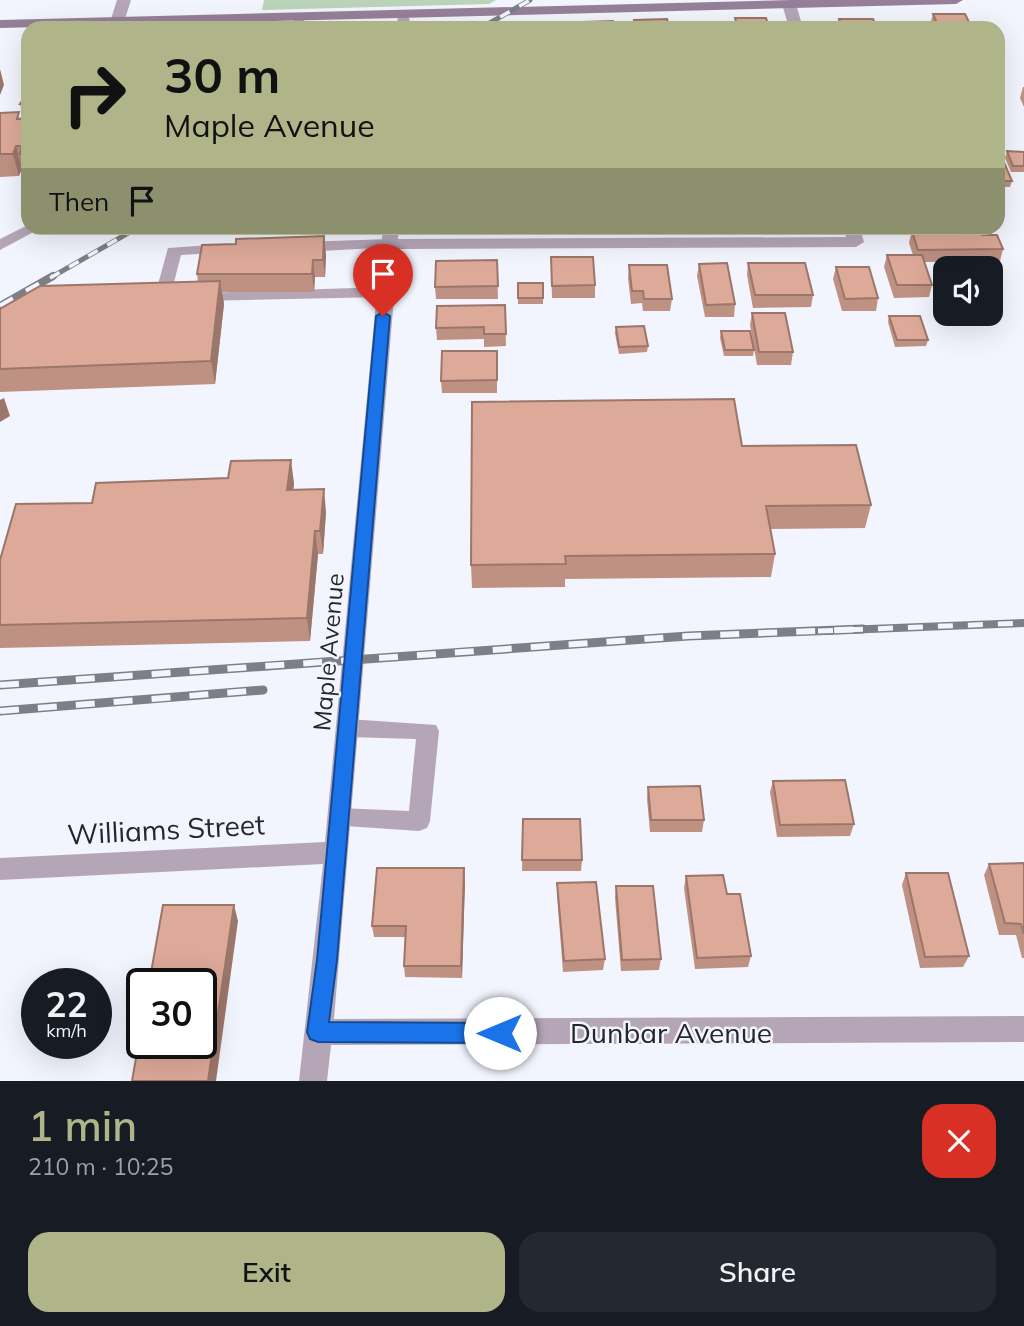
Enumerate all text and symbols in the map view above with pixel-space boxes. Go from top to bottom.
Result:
text: 30 m [164,44,280,105]
icon: right [49,49,140,140]
text: Maple Avenue [164,105,375,145]
icon: arrive [123,182,161,220]
text: Then [49,185,109,218]
pin [353,244,413,316]
icon: arrive [364,255,402,293]
map controls [933,256,1003,326]
button: sound [933,256,1003,326]
street label: Maple Avenue [306,572,350,732]
street label: Williams Street [66,806,266,852]
speed limit sign: 30 [126,968,217,1059]
text: 22 [45,982,88,1026]
position arrow [463,996,537,1070]
street label: Dunbar Avenue [570,1015,772,1050]
text: km/h [46,1019,87,1042]
text: 1 min [28,1099,137,1152]
button: close [922,1104,996,1178]
text: 210 m · 10:25 [28,1152,173,1181]
button: Exit [28,1232,505,1312]
button: Share [519,1232,996,1312]

